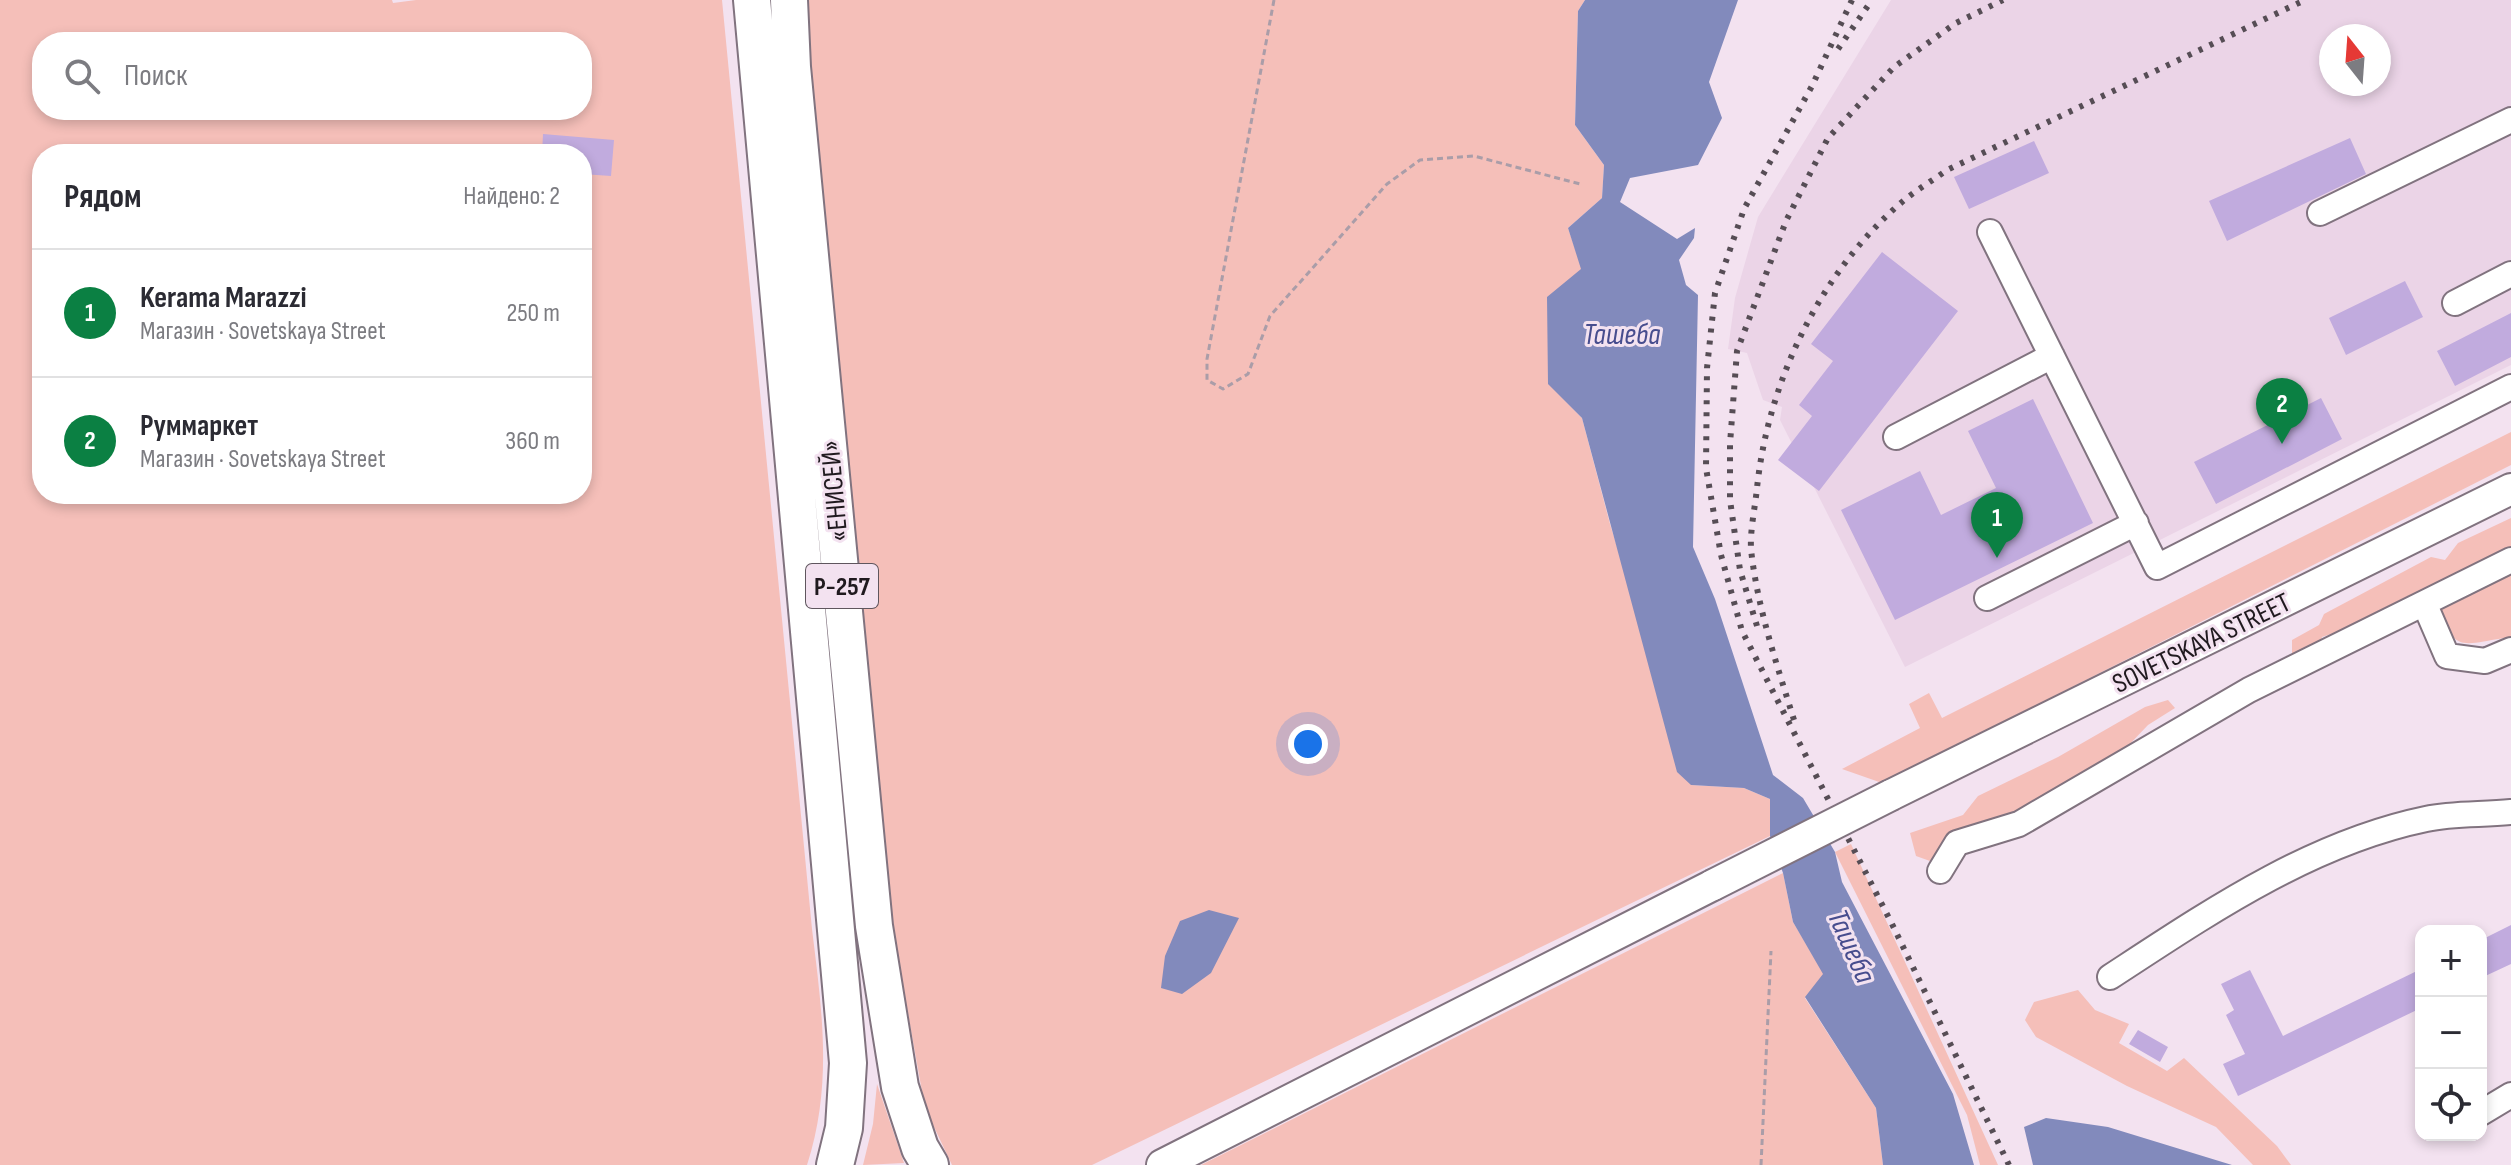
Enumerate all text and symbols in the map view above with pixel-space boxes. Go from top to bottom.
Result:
north arrow [2319,24,2391,96]
search box [32,32,592,120]
icon: search [60,54,104,98]
text: Поиск [124,58,187,94]
text: Рядом [64,176,142,217]
text: Найдено: 2 [463,181,560,212]
text: Kerama Marazzi [140,280,307,316]
text: 1 [85,298,95,329]
text: 250 m [506,298,560,329]
text: Магазин · Sovetskaya Street [140,316,386,347]
water label: Ташеба [1584,317,1660,353]
pin: 2 [2256,378,2308,444]
text: Руммаркет [140,408,258,444]
text: 2 [84,426,96,457]
text: 360 m [505,426,560,457]
street label: «ЕНИСЕЙ» [814,439,855,543]
text: Магазин · Sovetskaya Street [140,444,386,475]
pin: 1 [1971,492,2023,558]
road number: Р-257 [806,564,878,608]
street label: SOVETSKAYA STREET [2107,586,2296,701]
your location [1288,724,1328,764]
water label: Ташеба [1819,904,1883,989]
map controls [2415,925,2487,1141]
button: + [2415,925,2487,997]
button: − [2415,997,2487,1069]
button: locate [2415,1069,2487,1141]

